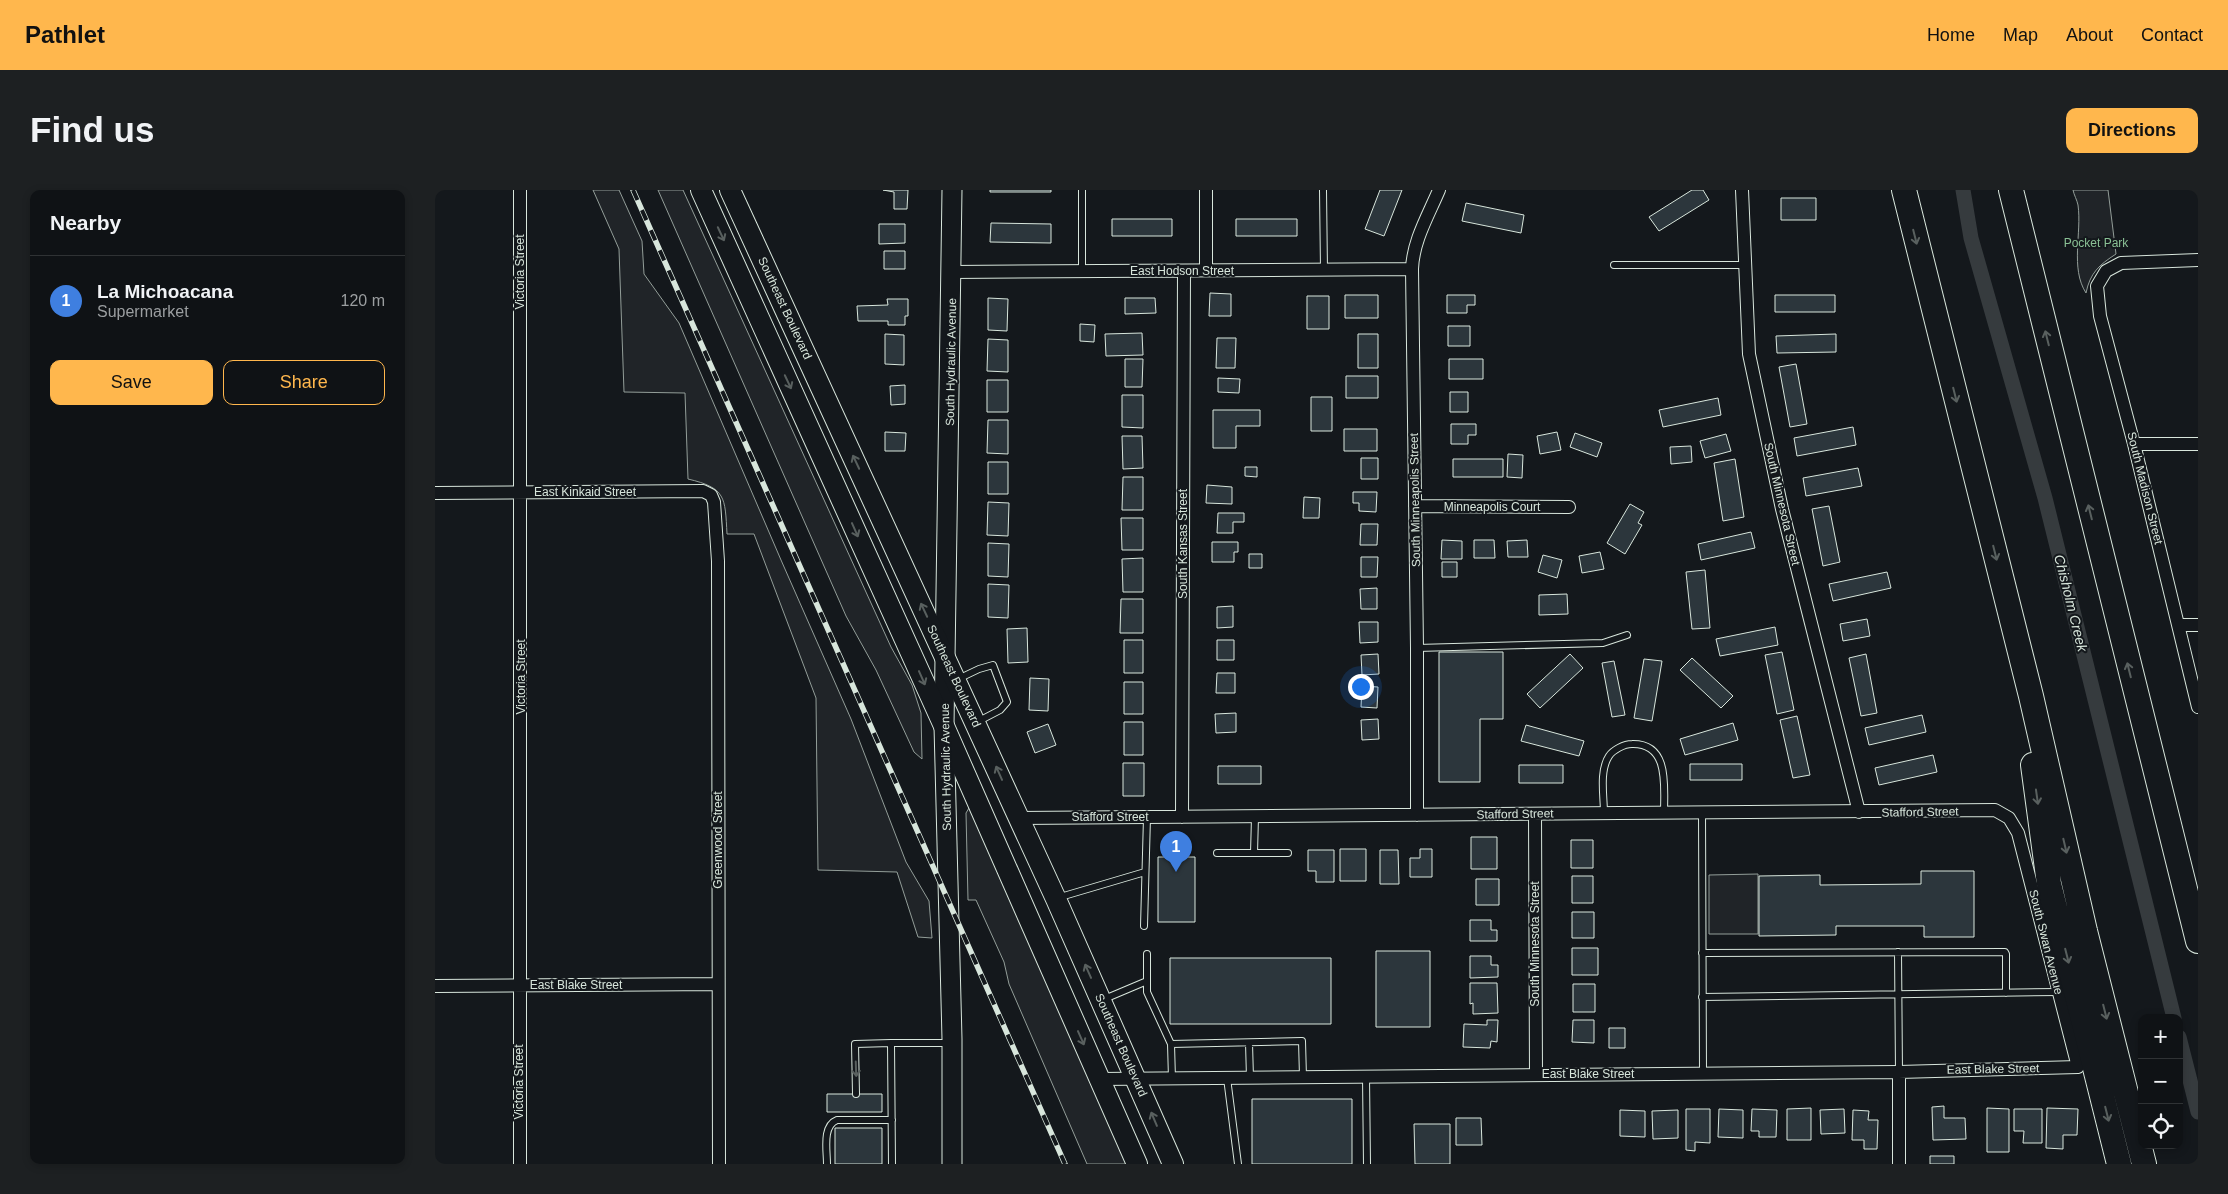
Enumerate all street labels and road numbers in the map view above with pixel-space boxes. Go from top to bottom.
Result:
street label: Victoria Street [513,234,527,310]
street label: Southeast Boulevard [755,255,815,361]
street label: East Hodson Street [1130,264,1235,278]
street label: South Hydraulic Avenue [943,298,959,426]
street label: South Madison Street [2124,430,2166,546]
street label: South Minneapolis Street [1407,432,1423,567]
street label: South Minnesota Street [1761,441,1803,567]
street label: East Kinkaid Street [534,485,637,499]
street label: South Kansas Street [1176,488,1190,599]
street label: Minneapolis Court [1444,500,1541,514]
street label: Southeast Boulevard [924,623,984,729]
street label: Victoria Street [514,639,528,715]
street label: South Hydraulic Avenue [938,703,954,831]
street label: Greenwood Street [711,791,725,889]
street label: Stafford Street [1881,804,1959,820]
street label: Stafford Street [1476,806,1554,822]
street label: Stafford Street [1071,810,1149,824]
street label: South Minnesota Street [1528,881,1542,1007]
street label: South Swan Avenue [2026,888,2066,996]
street label: East Blake Street [530,978,623,992]
street label: Southeast Boulevard [1092,991,1150,1099]
street label: Victoria Street [512,1044,526,1120]
street label: East Blake Street [1947,1061,2040,1077]
street label: East Blake Street [1542,1067,1635,1081]

